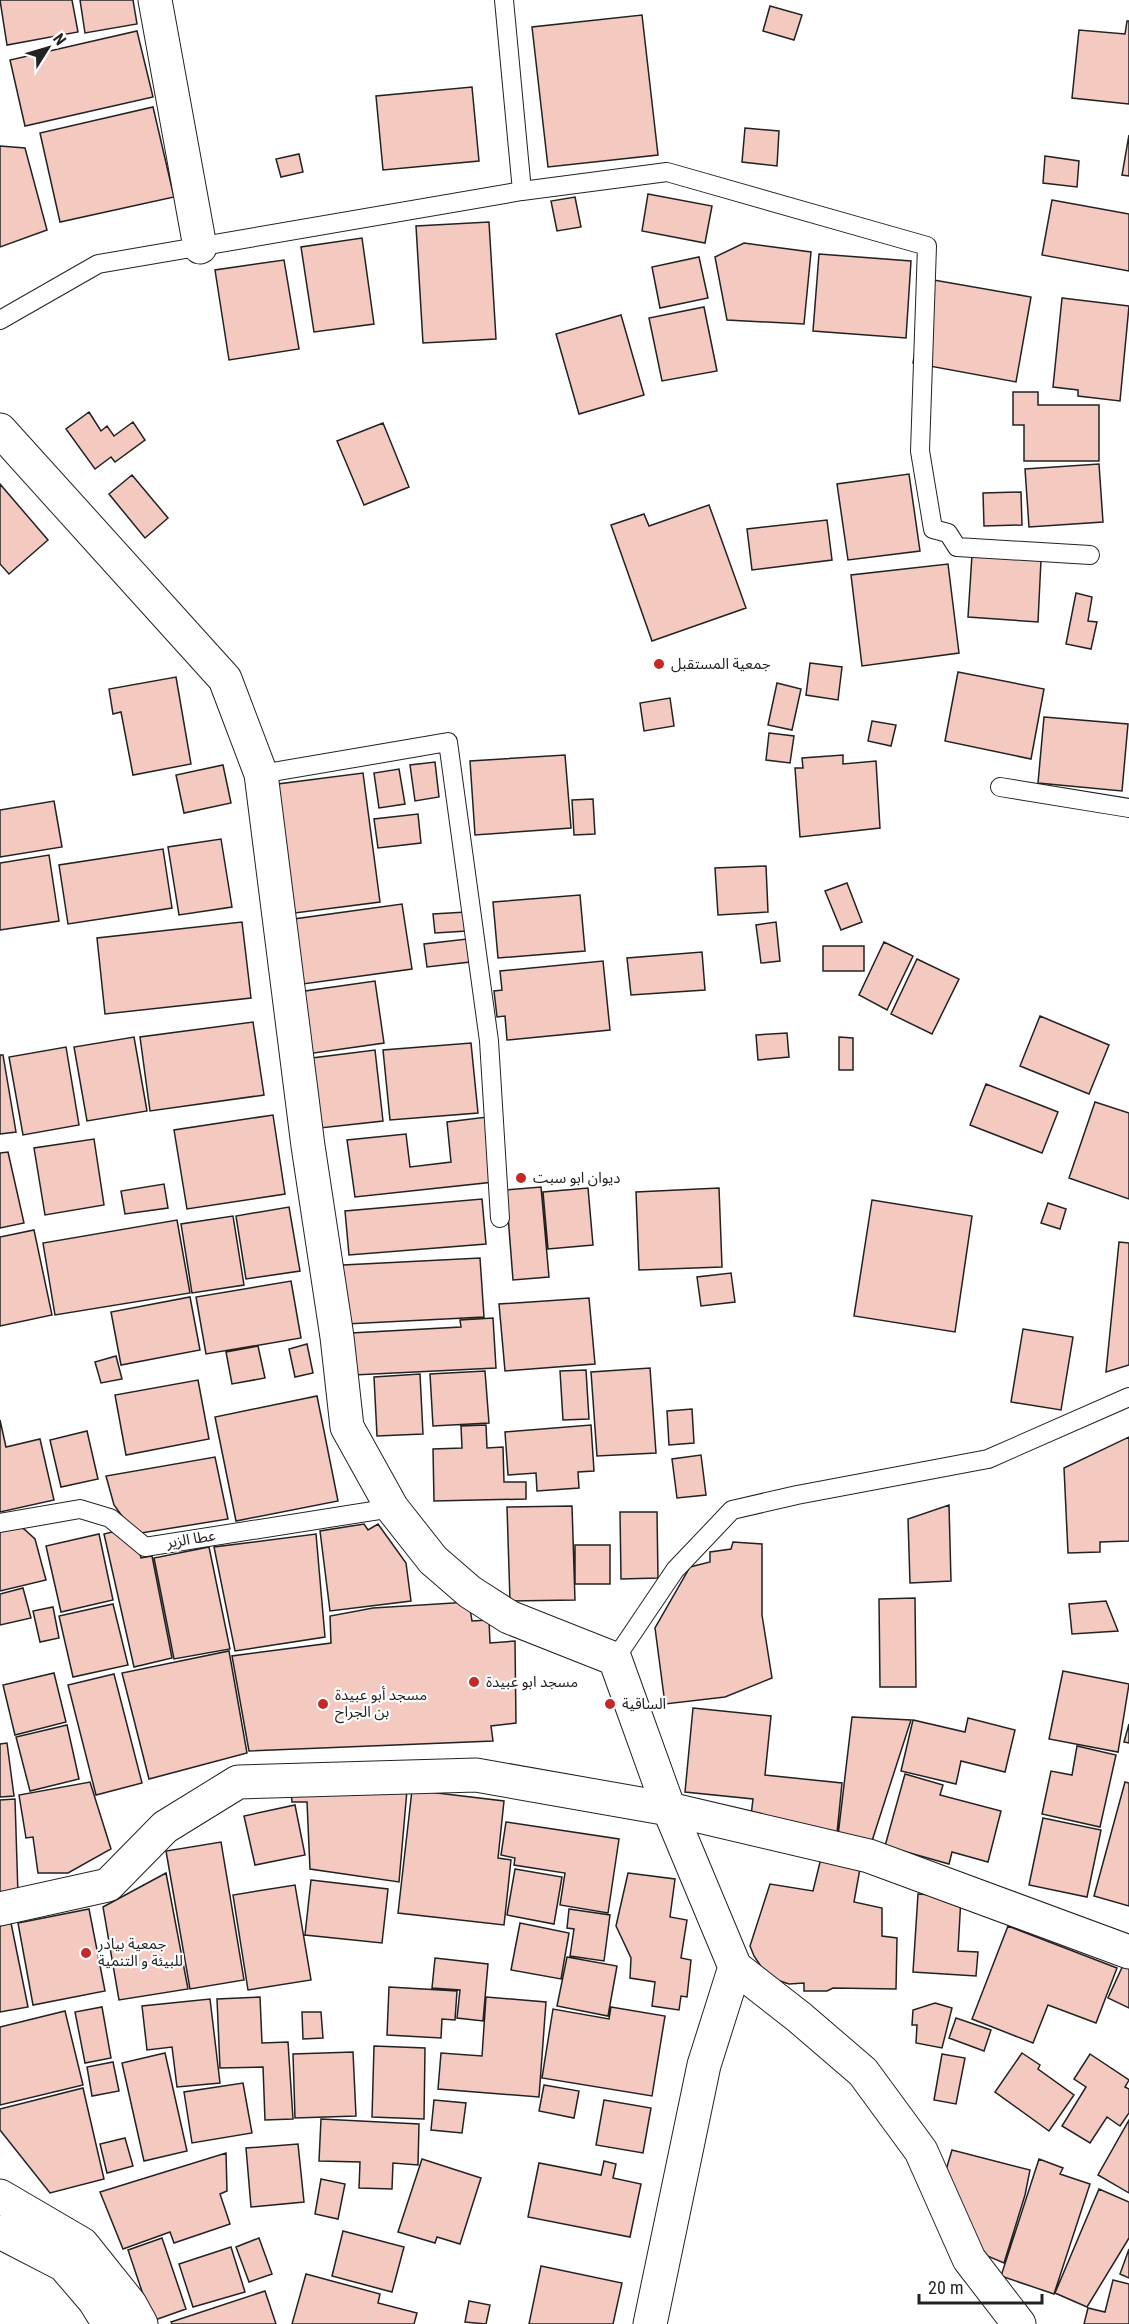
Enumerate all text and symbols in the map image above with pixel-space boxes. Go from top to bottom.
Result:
north arrow [18,18,78,78]
text: N [49,30,70,49]
place label: جمعية المستقبل [671,655,771,673]
marker: جمعية المستقبل [652,657,666,671]
place label: ديوان ابو سبت [533,1169,620,1187]
marker: ديوان ابو سبت [514,1171,528,1185]
street label: عطا الزير [164,1526,217,1552]
place label: مسجد ابو عبيدة [486,1673,578,1691]
marker: مسجد ابو عبيدة [467,1675,481,1689]
place label: مسجد أبو عبيدة بن الجراح [335,1686,427,1724]
place label: الساقية [622,1695,666,1713]
marker: مسجد أبو عبيدة بن الجراح [316,1697,330,1711]
marker: الساقية [603,1697,617,1711]
place label: جمعية بيادر للبيئة و التنمية [97,1935,183,1970]
marker: جمعية بيادر للبيئة و التنمية [79,1946,93,1960]
scale bar [919,2267,1042,2305]
text: 20 m [928,2277,963,2298]

